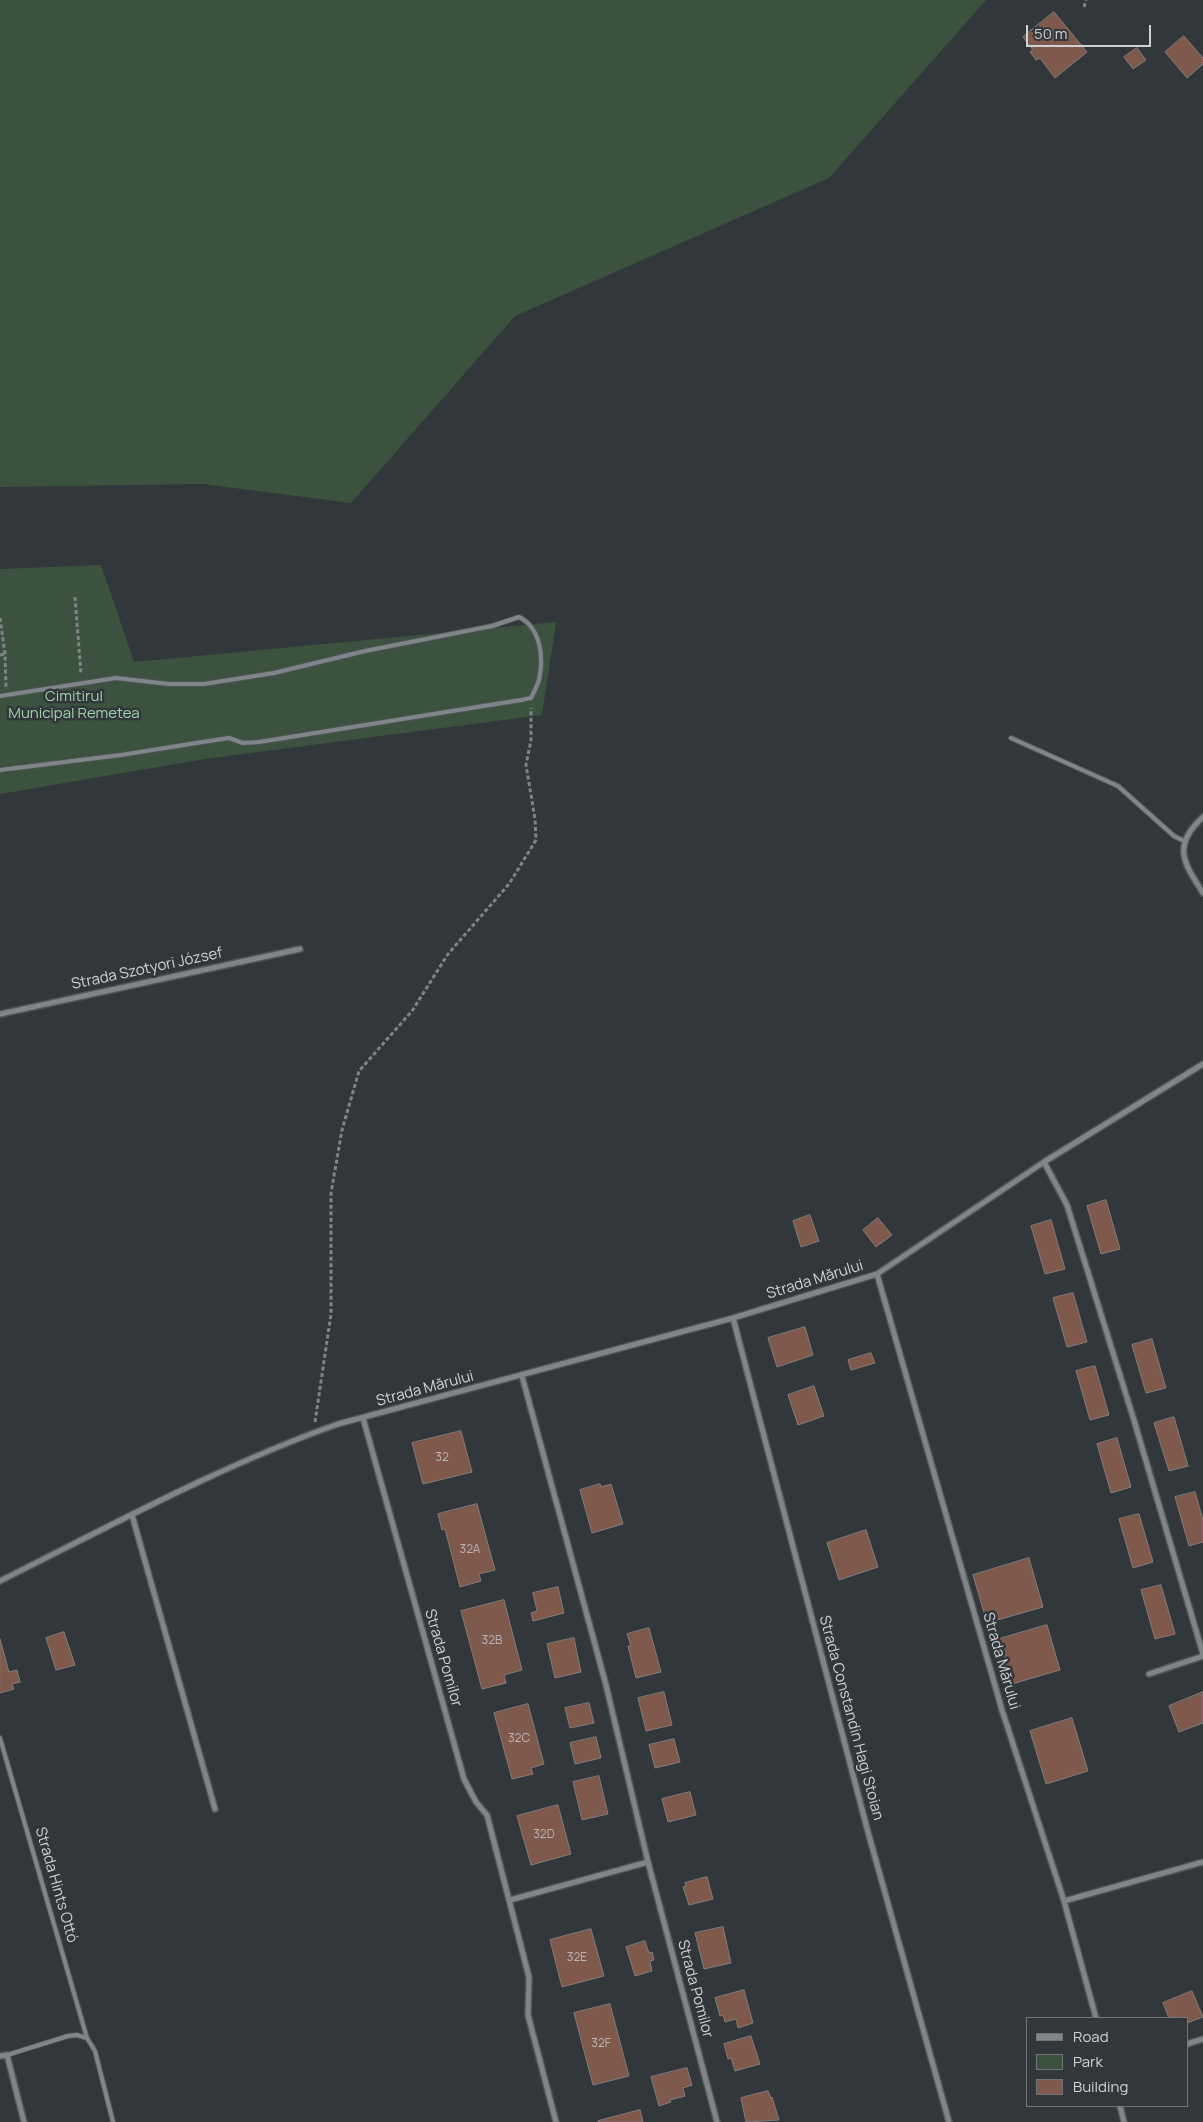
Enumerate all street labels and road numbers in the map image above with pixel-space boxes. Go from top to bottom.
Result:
street label: Strada Szotyori József [70,944,224,994]
street label: Strada Mărului [765,1257,865,1303]
street label: Strada Mărului [374,1367,476,1411]
street label: Strada Pomilor [420,1607,466,1709]
street label: Strada Mărului [979,1610,1023,1712]
street label: Strada Constandin Hagi Stoian [815,1614,887,1822]
street label: Strada Hints Ottó [31,1825,81,1945]
street label: Strada Pomilor [673,1938,717,2040]

